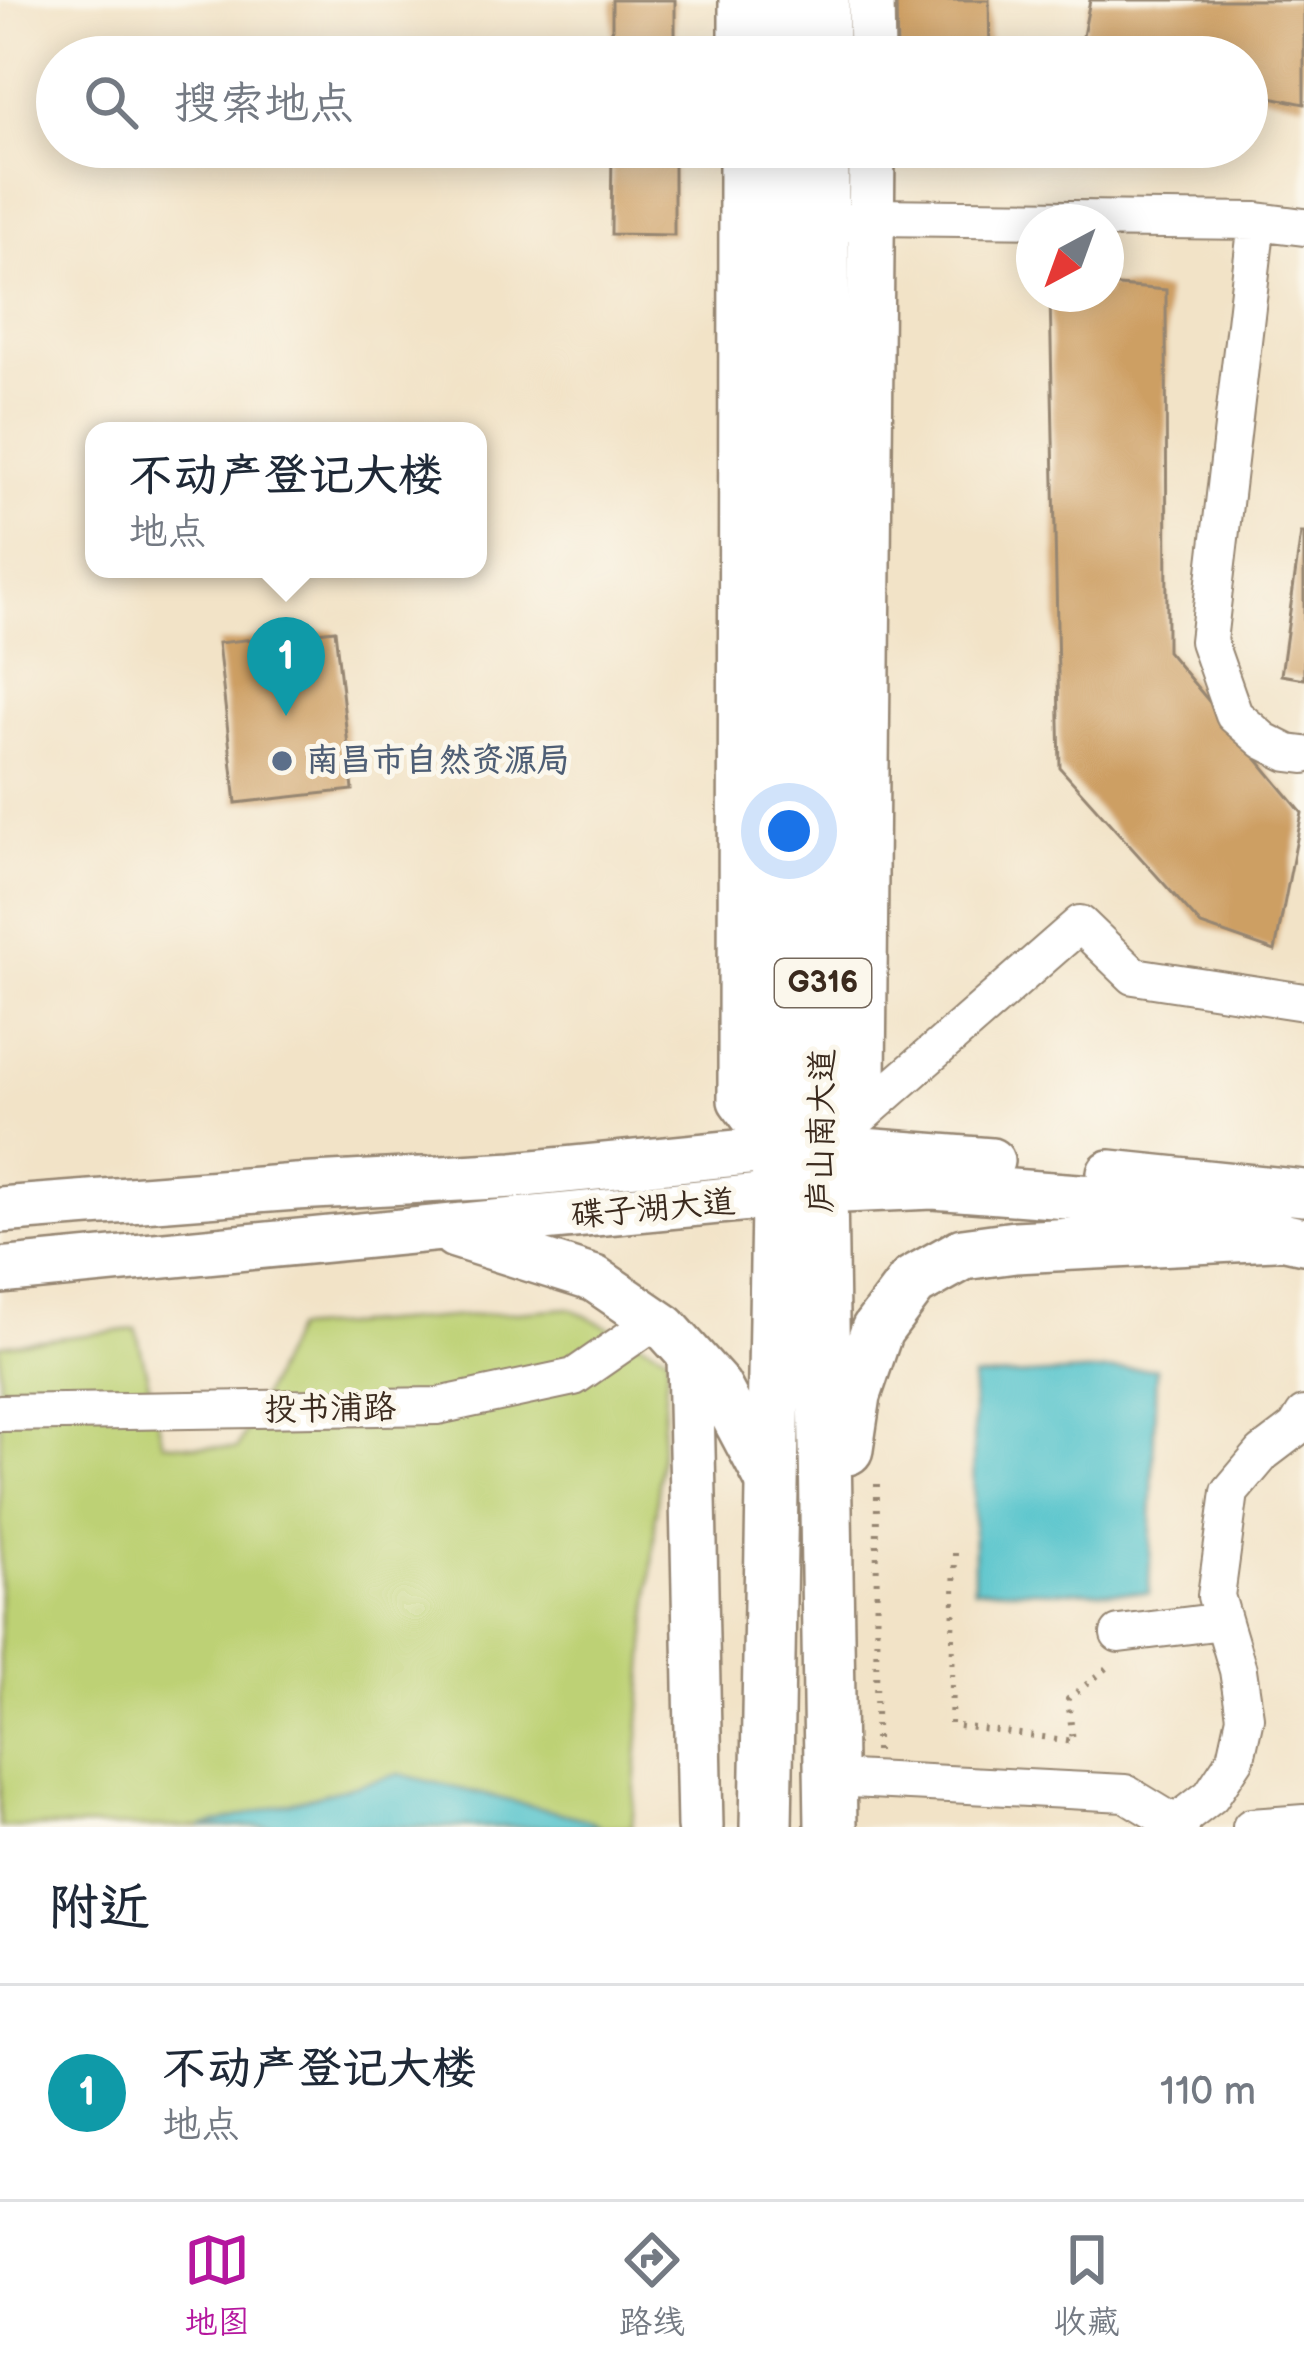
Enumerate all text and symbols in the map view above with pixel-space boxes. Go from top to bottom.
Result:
search box [36,36,1268,168]
icon: search [78,69,144,135]
text: 搜索地点 [174,77,354,132]
north arrow [1016,204,1124,312]
popup [85,422,487,578]
text: 不动产登记大楼 [128,449,444,504]
text: 地点 [128,509,207,556]
pin: 1 [247,617,325,716]
place label: 南昌市自然资源局 [306,741,570,781]
marker: 南昌市自然资源局 [269,748,295,774]
your location [759,801,819,861]
road number: G316 [775,959,871,1007]
street label: 庐山南大道 [801,1048,843,1214]
street label: 碟子湖大道 [569,1182,737,1236]
street label: 投书浦路 [264,1388,396,1430]
text: 附近 [48,1878,150,1939]
text: 不动产登记大楼 [162,2042,477,2097]
text: 1 [79,2069,95,2116]
text: 110 m [1160,2069,1256,2116]
text: 地点 [162,2102,240,2149]
tab: 地图 [184,2227,250,2343]
tab: 路线 [619,2227,685,2343]
tab: 收藏 [1054,2227,1120,2343]

